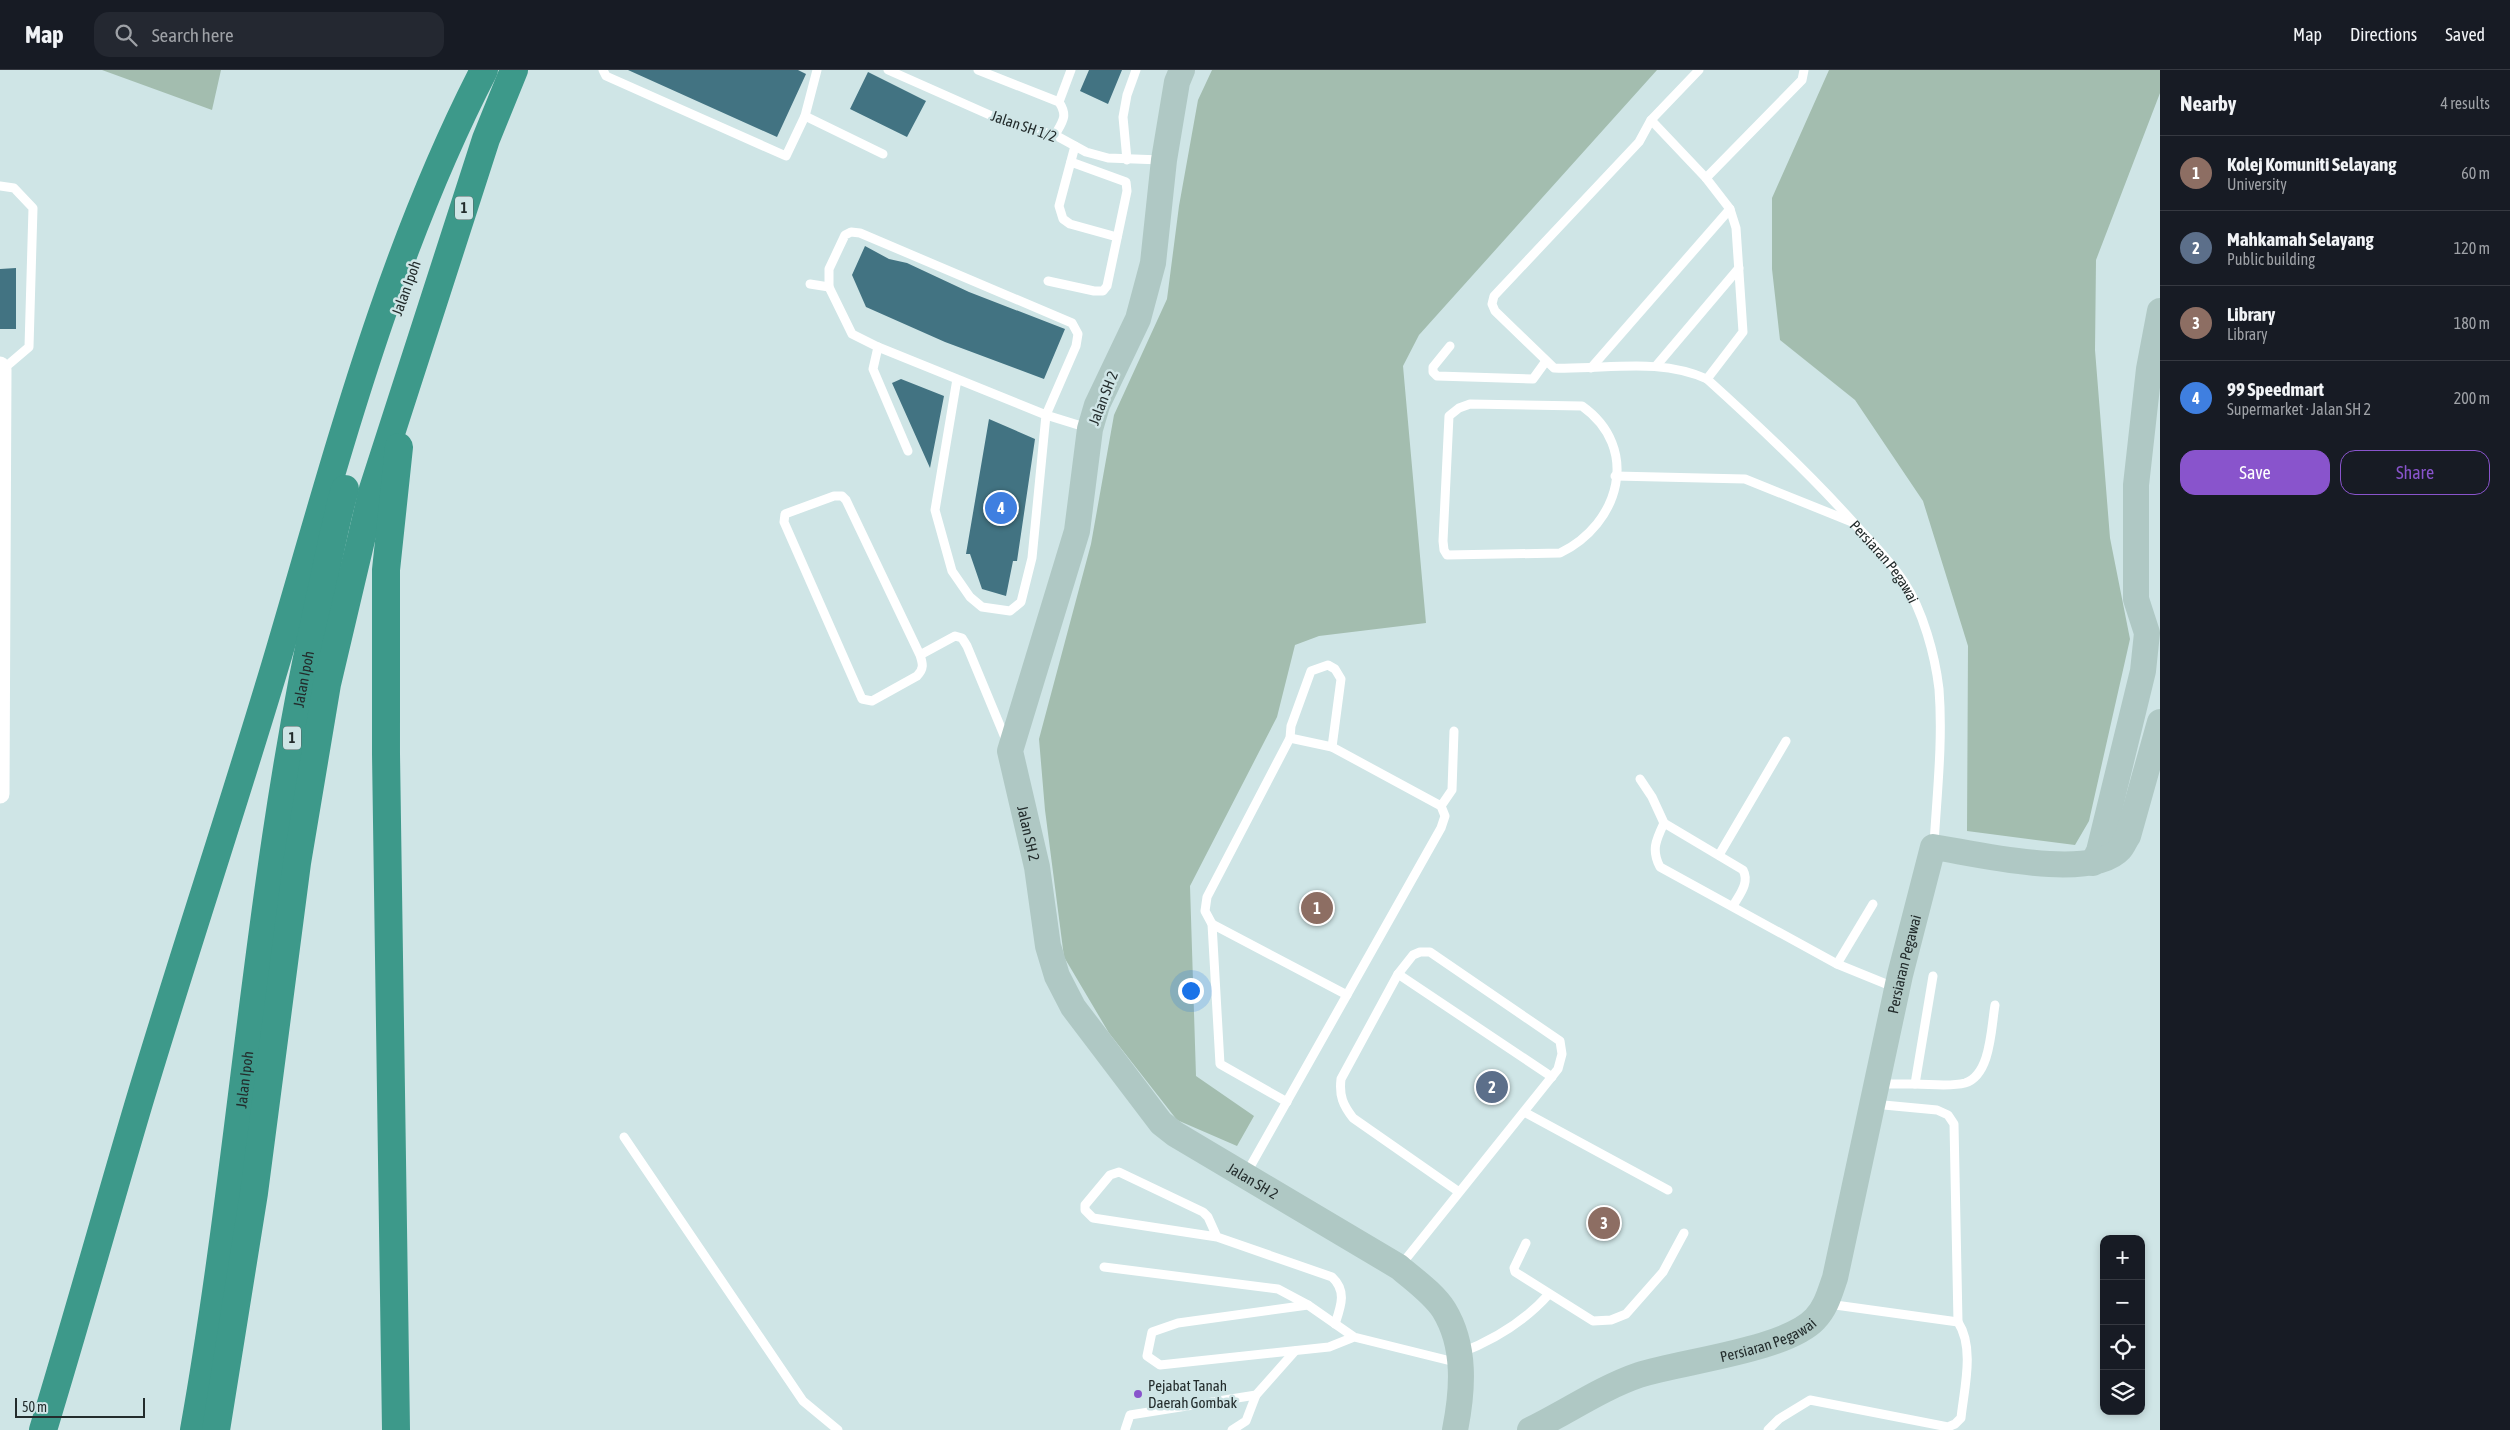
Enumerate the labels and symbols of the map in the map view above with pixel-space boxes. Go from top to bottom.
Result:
street label: Jalan SH 1/2 [989,107,1059,145]
road number: 1 [455,196,473,220]
street label: Jalan Ipoh [388,258,424,318]
street label: Jalan SH 2 [1085,369,1121,427]
pin: 4 [985,489,1017,527]
street label: Persiaran Pegawai [1847,517,1923,605]
street label: Jalan Ipoh [289,649,317,709]
road number: 1 [283,726,301,750]
street label: Jalan SH 2 [1014,804,1044,862]
pin: 1 [1301,889,1333,927]
street label: Persiaran Pegawai [1884,913,1924,1015]
your location [1178,978,1204,1004]
street label: Jalan Ipoh [232,1050,256,1109]
pin: 2 [1476,1068,1508,1106]
street label: Jalan SH 2 [1225,1159,1282,1202]
pin: 3 [1588,1204,1620,1242]
street label: Persiaran Pegawai [1718,1314,1819,1365]
place label: Pejabat Tanah Daerah Gombak [1148,1377,1238,1411]
marker: Pejabat Tanah Daerah Gombak [1132,1388,1144,1400]
scale bar [15,1395,145,1418]

